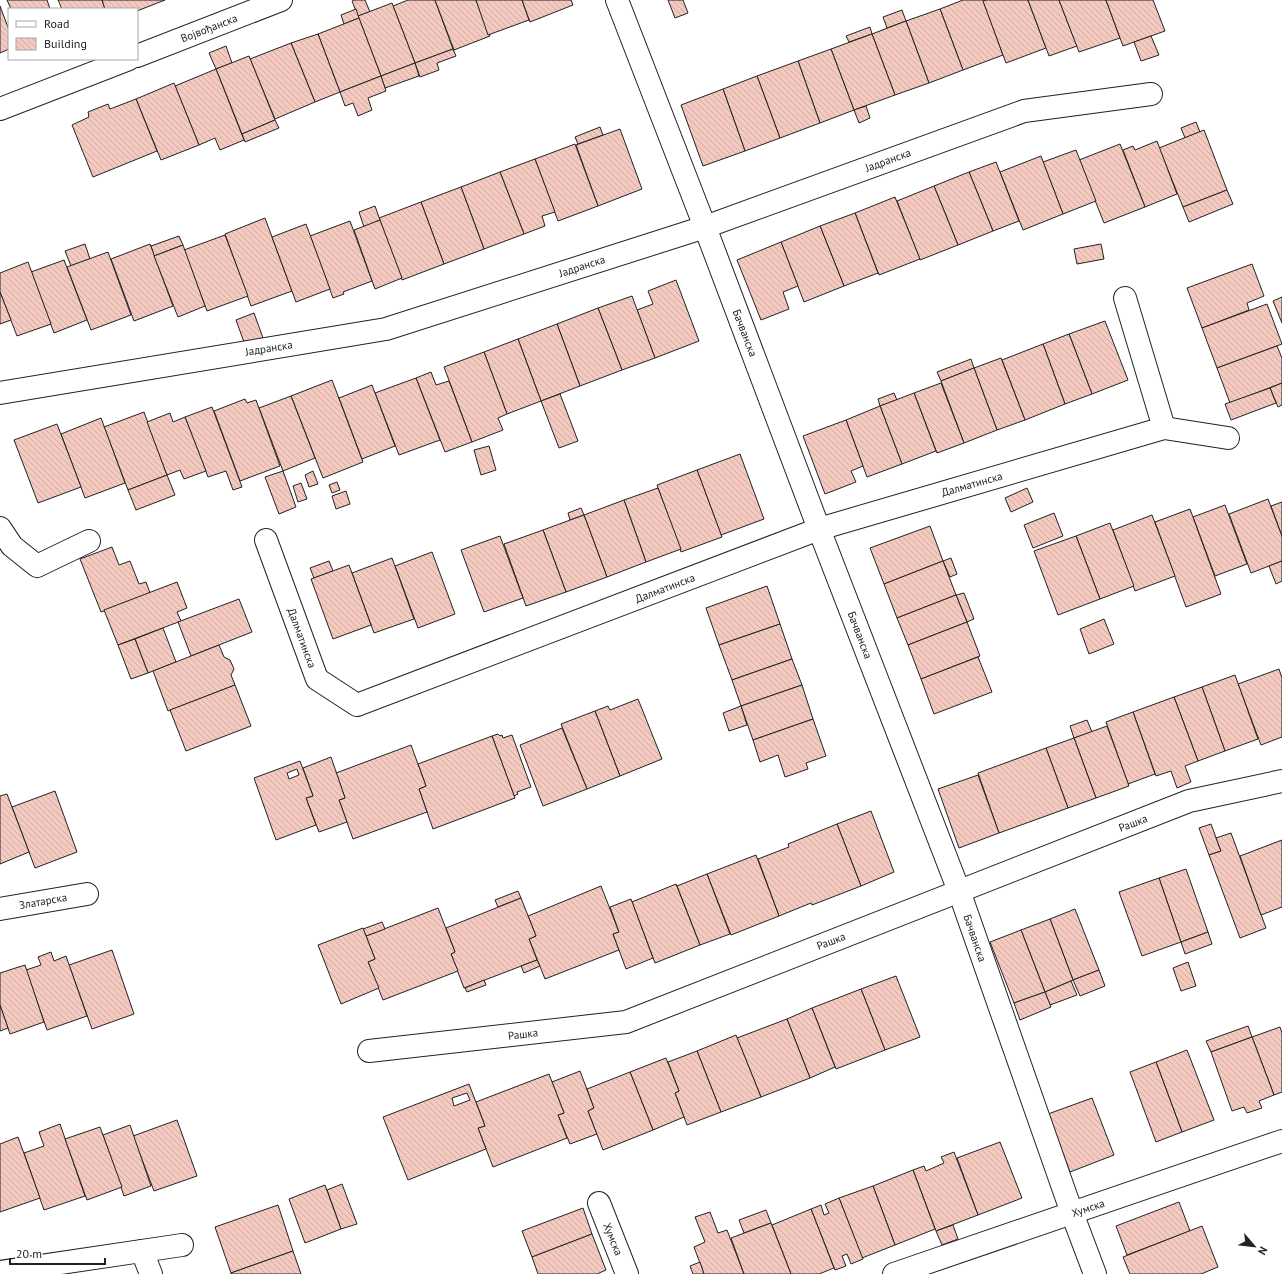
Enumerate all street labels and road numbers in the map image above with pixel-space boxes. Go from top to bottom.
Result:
street label: Војвођанска [179,11,239,45]
street label: Јадранска [862,145,913,175]
street label: Јадранска [556,252,607,280]
street label: Бачванска [730,307,760,359]
street label: Јадранска [243,337,294,359]
street label: Далматинска [940,469,1004,499]
street label: Далматинска [633,570,697,606]
street label: Далматинска [285,606,319,670]
street label: Бачванска [845,609,875,661]
street label: Рашка [1116,811,1150,835]
street label: Златарска [18,890,68,912]
street label: Бачванска [960,912,990,964]
street label: Рашка [814,929,848,953]
street label: Рашка [507,1025,539,1043]
street label: Хумска [1070,1196,1106,1220]
street label: Хумска [600,1221,626,1257]

